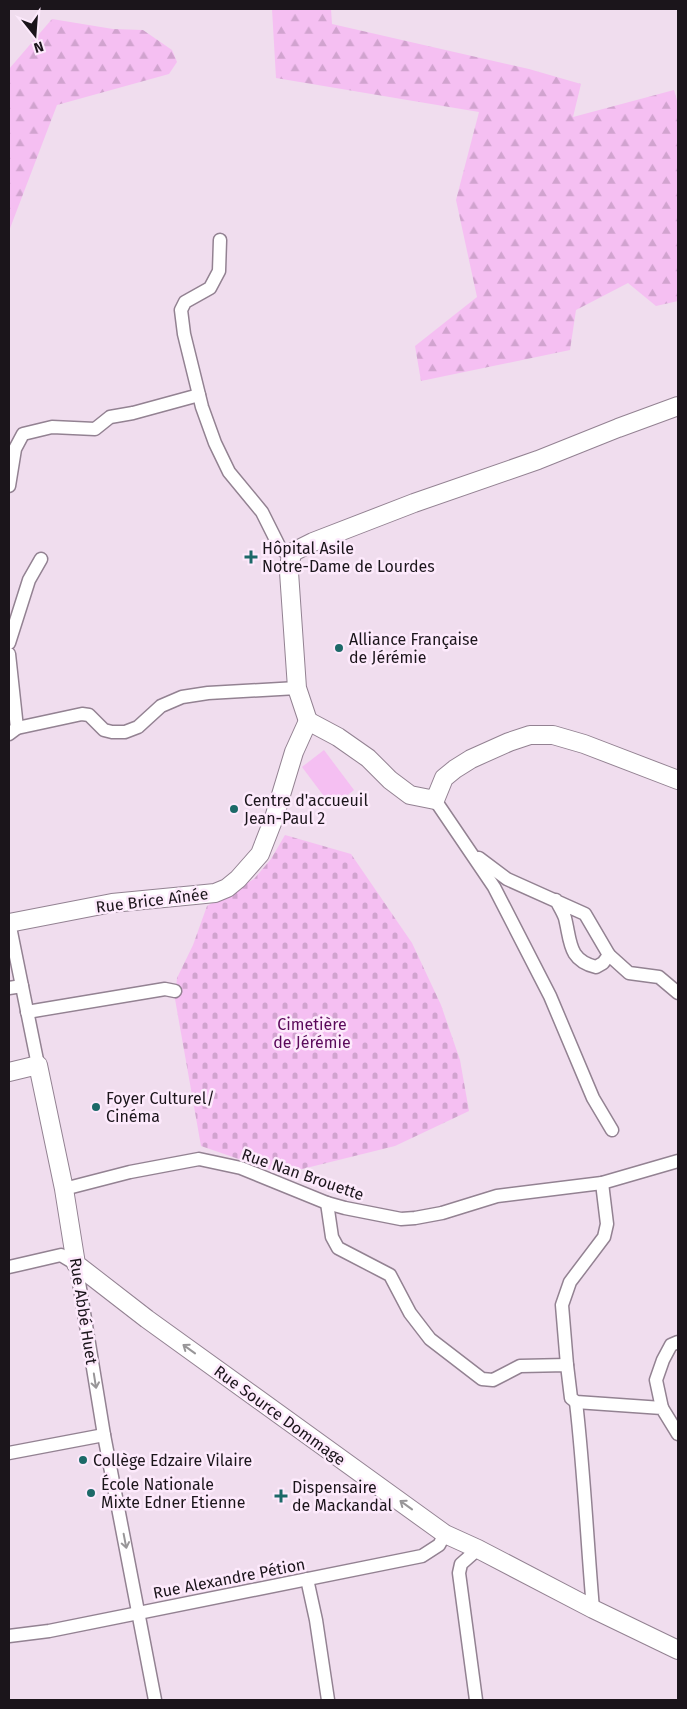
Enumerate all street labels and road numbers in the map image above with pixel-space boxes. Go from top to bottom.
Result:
street label: Rue Brice Aînée [95,884,209,917]
street label: Rue Nan Brouette [239,1145,366,1204]
street label: Rue Abbé Huet [66,1256,101,1366]
street label: Rue Source Dommage [210,1361,349,1469]
street label: Rue Alexandre Pétion [151,1554,307,1603]

